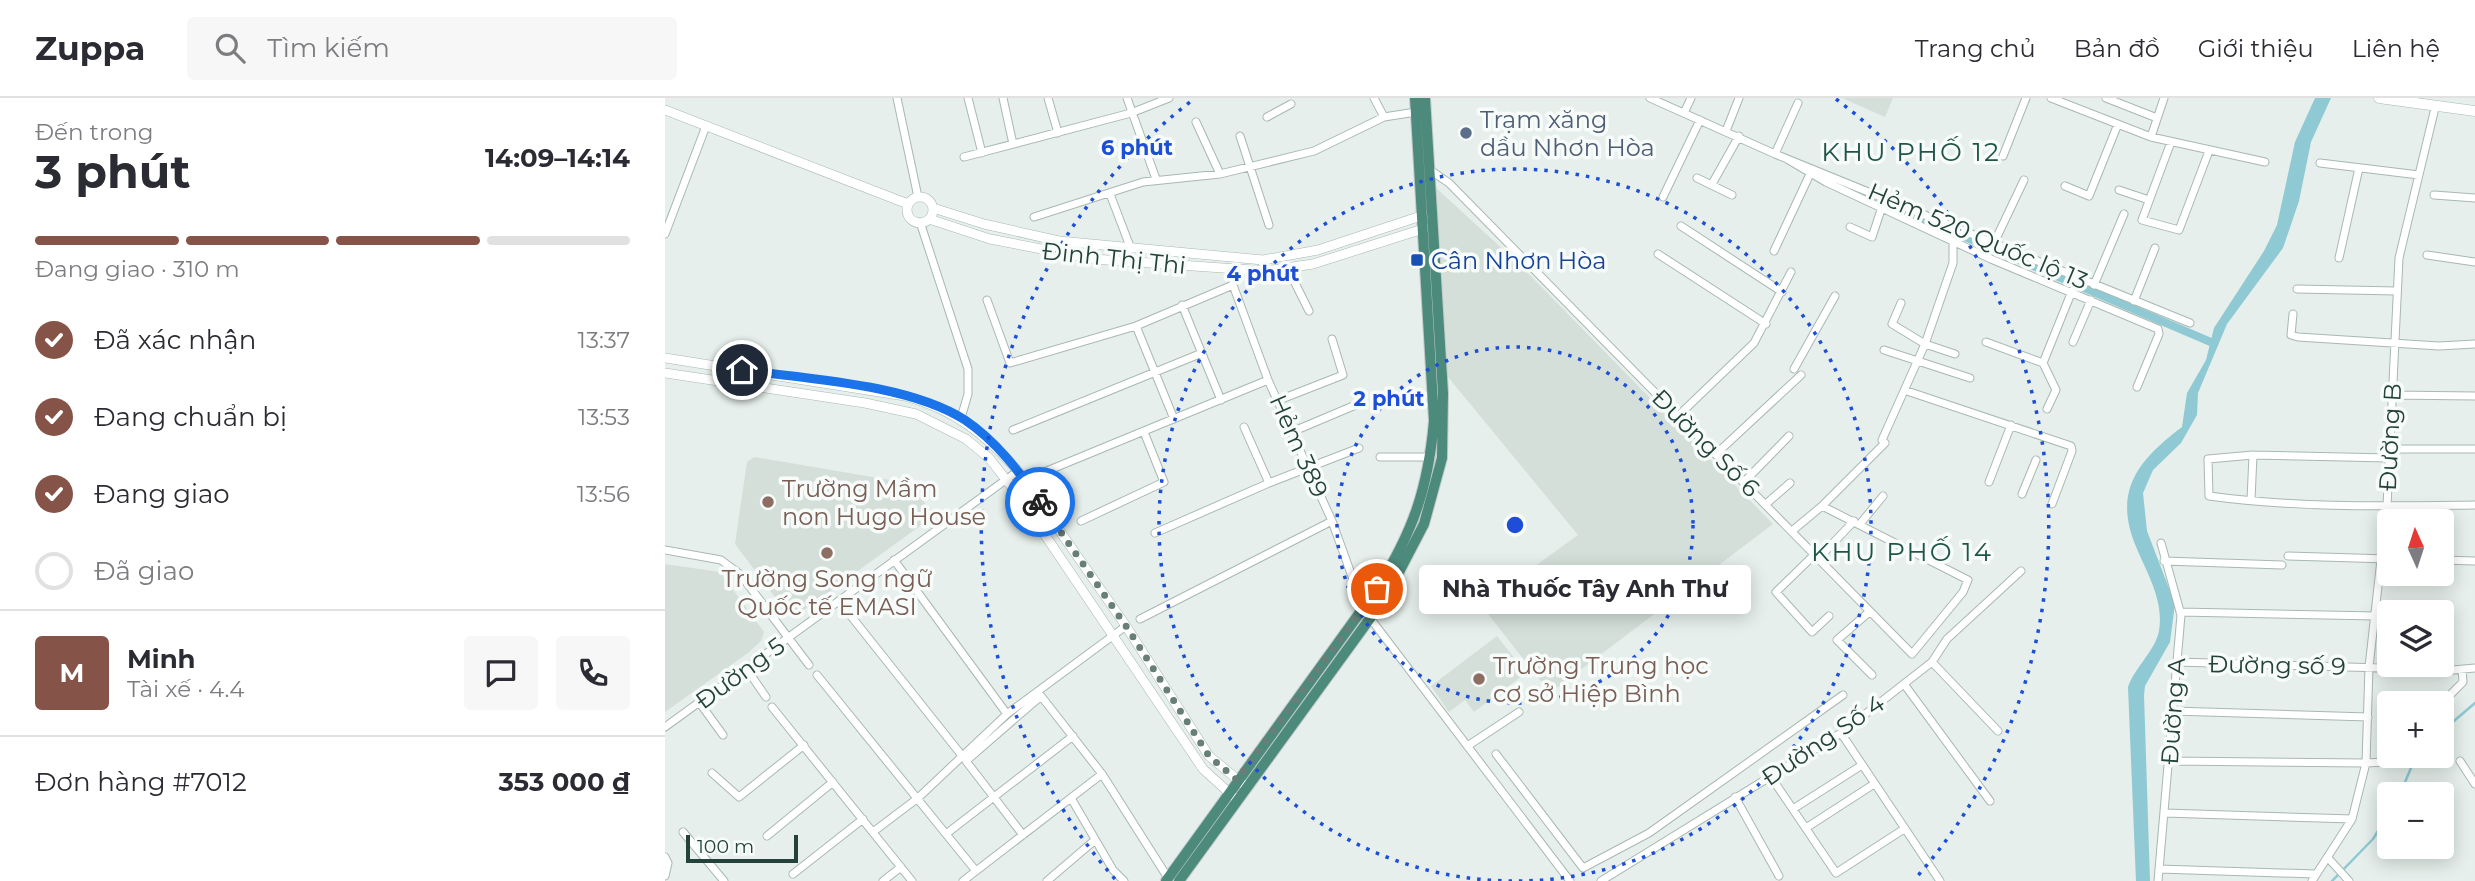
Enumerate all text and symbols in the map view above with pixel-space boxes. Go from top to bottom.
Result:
search box [187,17,677,80]
text: Zuppa [35,28,145,68]
icon: search [211,29,249,67]
text: Tìm kiếm [267,32,390,64]
text: Trang chủ [1915,34,2036,63]
text: Bản đồ [2074,34,2160,63]
text: Giới thiệu [2198,34,2314,63]
text: Liên hệ [2352,34,2440,63]
place label: Trạm xăng dầu Nhơn Hòa [1480,105,1655,162]
text: Đến trong [35,118,154,146]
marker: Trạm xăng dầu Nhơn Hòa [1458,125,1474,141]
text: 6 phút [1101,135,1173,160]
district label: KHU PHỐ 12 [1821,136,2001,168]
text: 14:09–14:14 [485,142,630,174]
text: 3 phút [35,143,190,200]
street label: Hẻm 520 Quốc lộ 13 [1864,177,2092,295]
street label: Đinh Thị Thi [1041,236,1187,280]
place label: Cân Nhơn Hòa [1431,246,1606,275]
marker: Cân Nhơn Hòa [1409,252,1425,268]
text: Đang giao · 310 m [35,255,240,283]
text: 4 phút [1227,261,1299,286]
icon: check [35,321,73,359]
text: Đã xác nhận [94,324,256,356]
text: 13:37 [578,326,630,354]
pin [712,340,772,400]
icon: home [723,351,761,389]
street label: Đường B [2373,382,2407,492]
street label: Đường Số 6 [1646,383,1766,503]
text: 2 phút [1354,386,1424,411]
street label: Hẻm 389 [1264,390,1334,502]
icon: check [35,398,73,436]
text: Đang chuẩn bị [94,401,287,433]
text: 13:53 [578,403,630,431]
courier [1005,467,1075,537]
place label: Trường Mầm non Hugo House [782,474,986,531]
icon: check [35,475,73,513]
text: Đang giao [94,478,230,510]
text: 13:56 [577,480,630,508]
icon: bike [1021,483,1059,521]
marker: Trường Mầm non Hugo House [760,494,776,510]
north arrow [2377,509,2453,586]
map controls [2377,509,2454,859]
centre of rings [1503,513,1527,537]
district label: KHU PHỐ 14 [1811,536,1993,568]
marker: Trường Song ngữ Quốc tế EMASI [819,545,835,561]
text: Đã giao [94,555,194,587]
pin [1347,559,1407,619]
place label: Trường Song ngữ Quốc tế EMASI [722,564,932,621]
callout: Nhà Thuốc Tây Anh Thư [1419,564,1751,614]
icon: bag [1358,570,1396,608]
text: Nhà Thuốc Tây Anh Thư [1442,575,1728,603]
button: layers [2377,600,2454,677]
street label: Đường 5 [690,631,790,715]
button: chat [464,636,538,710]
button: phone [556,636,630,710]
text: Minh [127,643,196,675]
street label: Đường số 9 [2208,649,2346,681]
place label: Trường Trung học cơ sở Hiệp Bình [1493,651,1709,708]
street label: Đường A [2155,656,2191,765]
text: M [60,657,84,689]
marker: Trường Trung học cơ sở Hiệp Bình [1471,671,1487,687]
text: Tài xế · 4.4 [127,675,244,703]
street label: Đường Số 4 [1756,688,1890,792]
button: + [2377,691,2454,768]
text: Đơn hàng #7012 [35,766,247,798]
text: 353 000 ₫ [498,766,630,798]
button: − [2377,782,2454,859]
scale bar [686,832,798,864]
text: 100 m [697,835,754,858]

